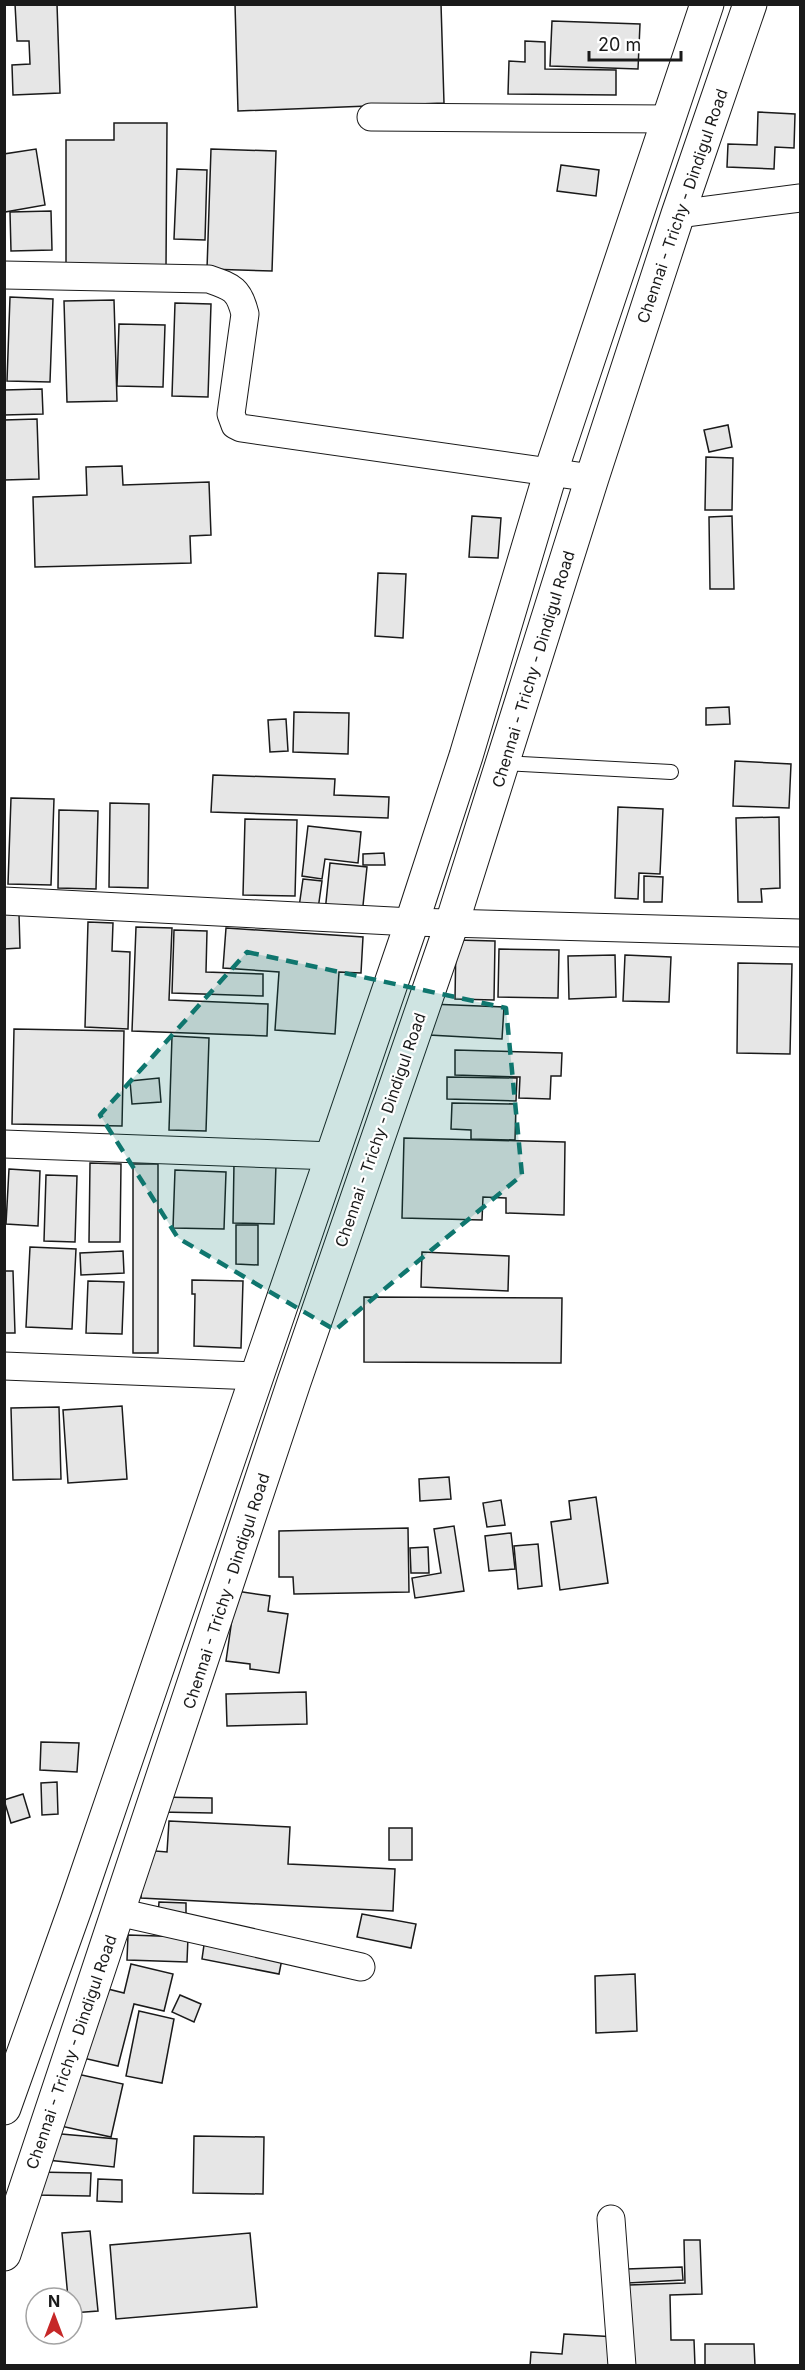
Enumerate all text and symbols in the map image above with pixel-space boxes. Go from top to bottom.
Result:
scale bar [589,24,680,62]
text: 20 m [598,34,641,55]
street label: Chennai - Trichy - Dindigul Road [632,86,732,326]
street label: Chennai - Trichy - Dindigul Road [487,548,579,790]
street label: Chennai - Trichy - Dindigul Road [330,1010,430,1250]
street label: Chennai - Trichy - Dindigul Road [178,1471,274,1711]
street label: Chennai - Trichy - Dindigul Road [21,1932,121,2172]
north arrow [24,2286,84,2346]
text: N [48,2291,60,2311]

